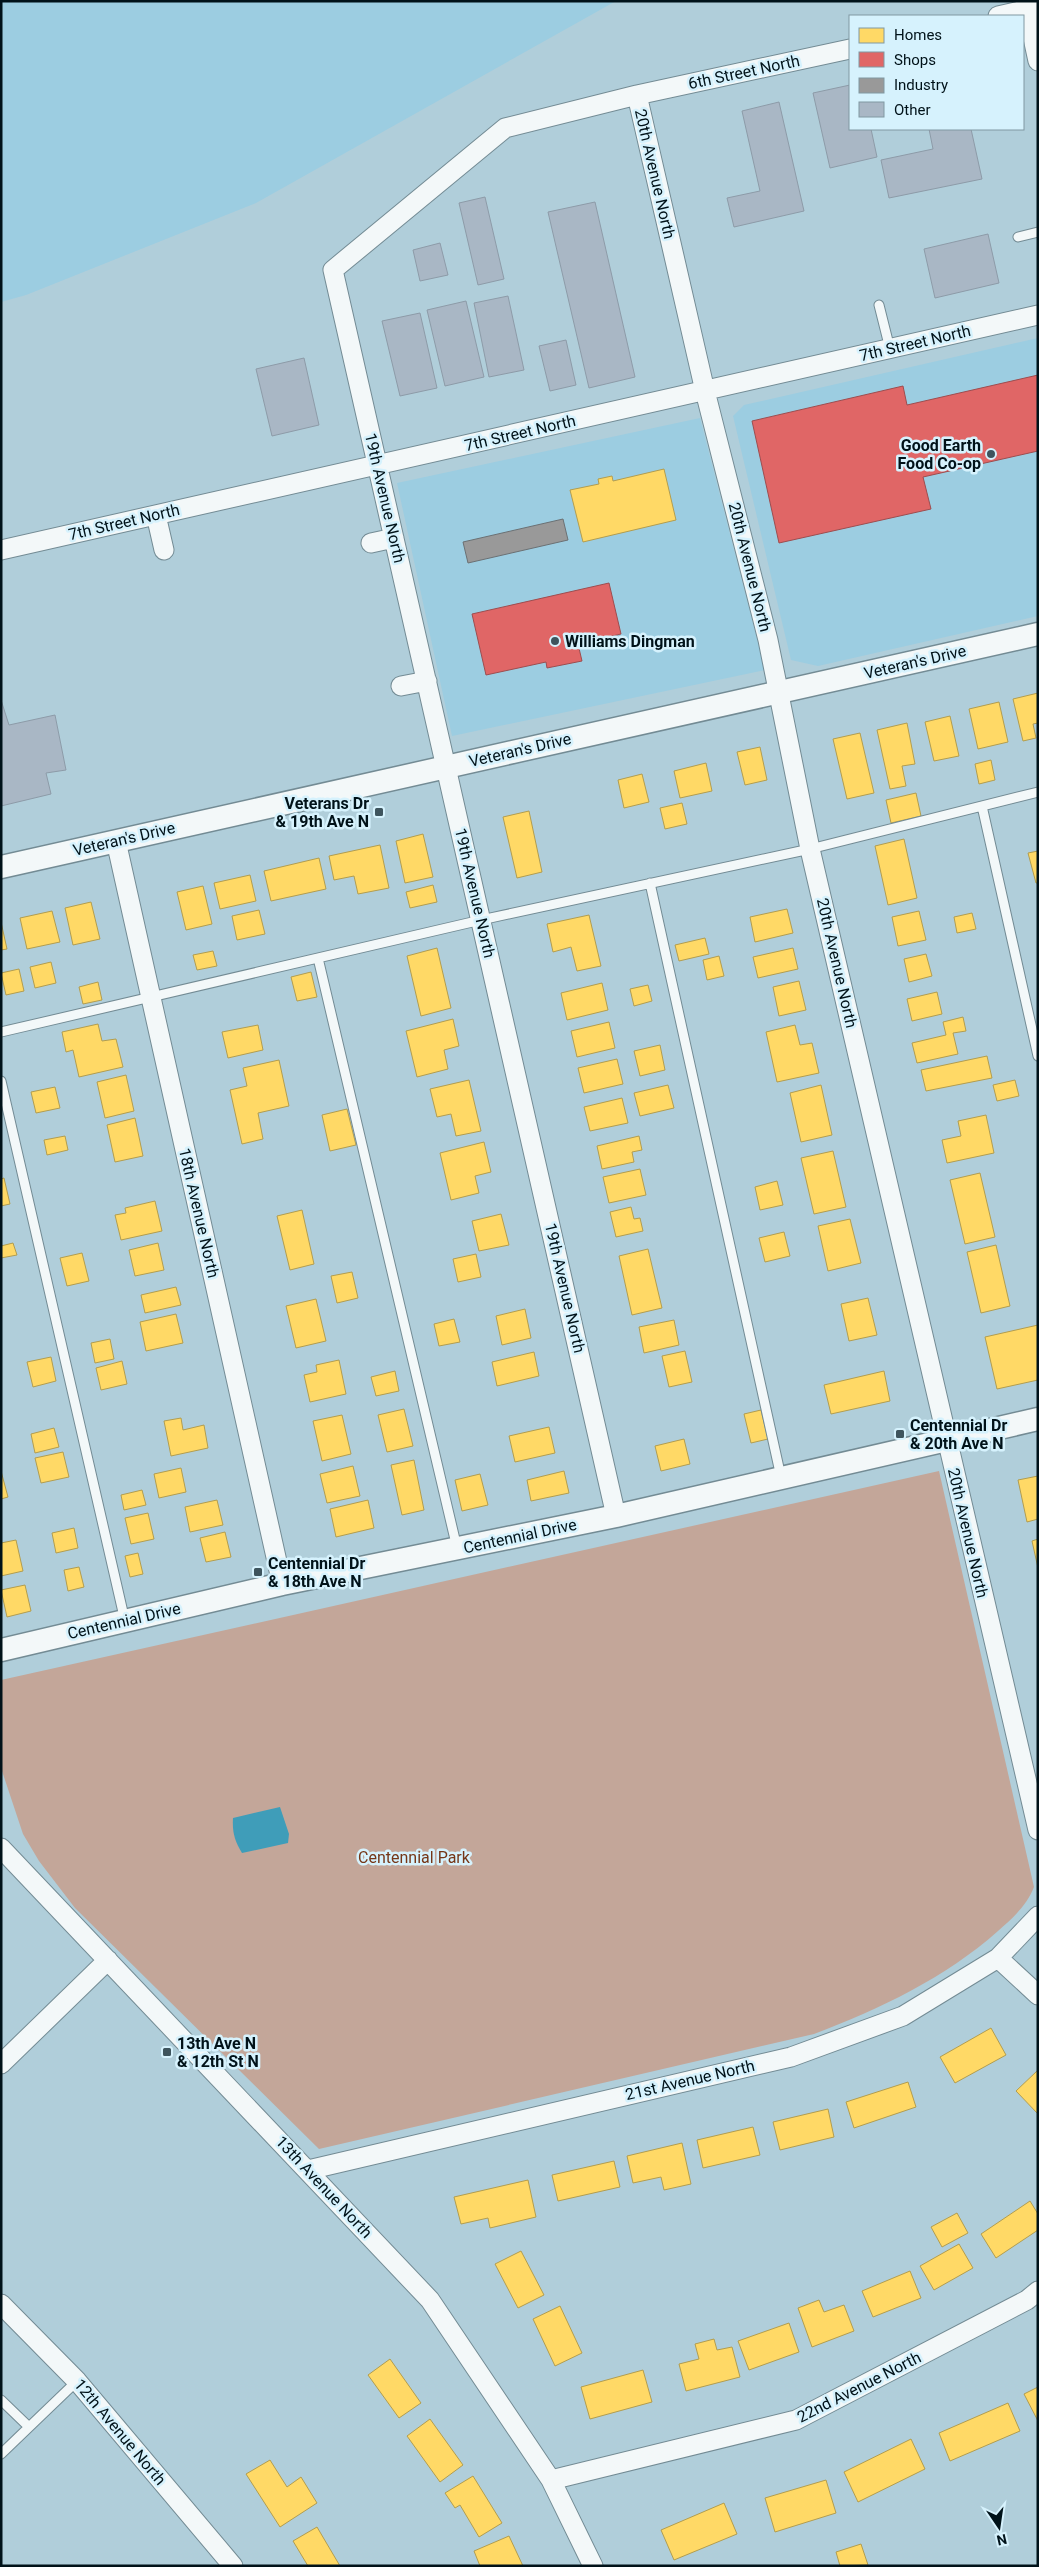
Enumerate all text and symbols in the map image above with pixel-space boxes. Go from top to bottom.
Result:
legend [849,15,1024,130]
text: Homes [894,26,942,44]
street label: 6th Street North [686,51,802,93]
text: Shops [894,51,936,69]
text: Industry [894,76,948,94]
text: Other [894,101,931,119]
street label: 20th Avenue North [631,107,679,241]
street label: 7th Street North [858,321,972,365]
street label: 7th Street North [463,411,577,455]
street label: 19th Avenue North [361,431,409,565]
place label: Good Earth Food Co-op [898,436,981,473]
marker: Good Earth Food Co-op [985,448,997,460]
street label: 7th Street North [67,500,181,544]
street label: 20th Avenue North [725,500,775,634]
place label: Williams Dingman [565,632,695,651]
marker: Williams Dingman [549,635,561,647]
street label: Veteran's Drive [862,641,968,683]
street label: Veteran's Drive [467,729,573,771]
place label: Veterans Dr & 19th Ave N [276,794,369,831]
marker: Veterans Dr & 19th Ave N [373,806,385,818]
street label: Veteran's Drive [71,818,177,860]
street label: 19th Avenue North [451,826,499,960]
street label: 20th Avenue North [813,896,861,1030]
street label: 18th Avenue North [175,1146,223,1280]
street label: 19th Avenue North [541,1221,589,1355]
place label: Centennial Dr & 20th Ave N [910,1416,1007,1453]
marker: Centennial Dr & 20th Ave N [894,1428,906,1440]
street label: 20th Avenue North [944,1466,992,1600]
street label: Centennial Drive [462,1515,578,1557]
place label: Centennial Dr & 18th Ave N [268,1554,365,1591]
marker: Centennial Dr & 18th Ave N [252,1566,264,1578]
street label: Centennial Drive [66,1599,182,1643]
park label: Centennial Park [358,1848,471,1867]
place label: 13th Ave N & 12th St N [177,2034,259,2071]
marker: 13th Ave N & 12th St N [161,2046,173,2058]
street label: 21st Avenue North [623,2056,757,2104]
street label: 13th Avenue North [272,2132,376,2242]
street label: 22nd Avenue North [794,2348,924,2426]
street label: 12th Avenue North [70,2375,170,2489]
north arrow [974,2502,1024,2552]
text: N [995,2531,1009,2549]

